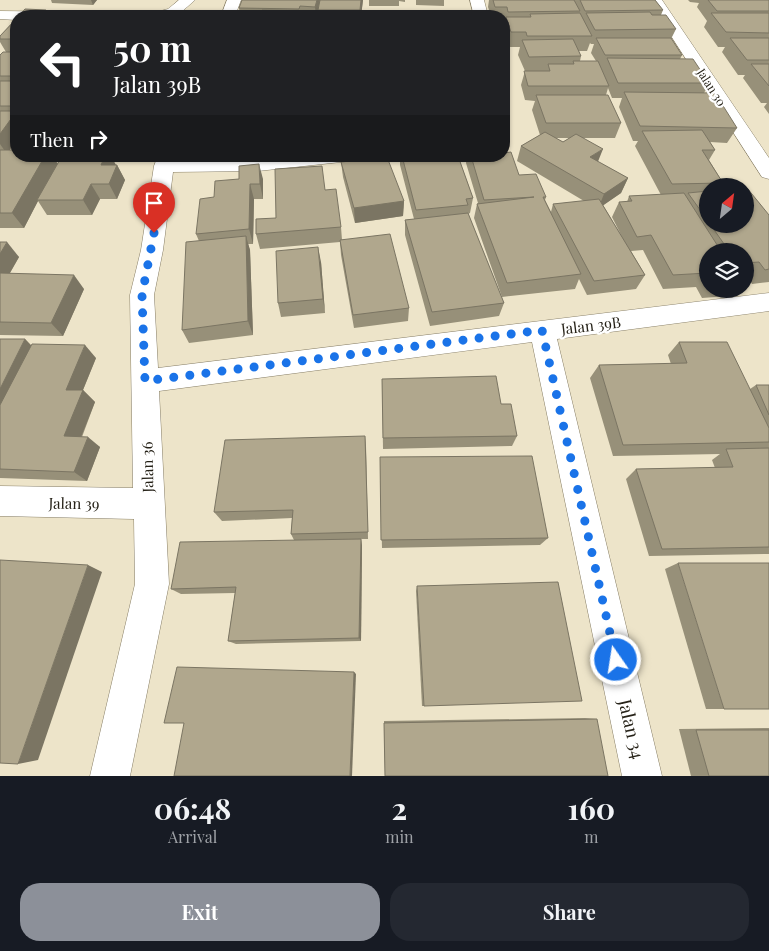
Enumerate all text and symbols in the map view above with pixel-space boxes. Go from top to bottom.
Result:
text: 50 m [113,24,191,71]
icon: left [30,30,95,95]
street label: Jalan 30 [693,64,730,109]
text: Jalan 39B [113,69,201,99]
icon: right [84,125,112,153]
text: Then [30,126,74,152]
north arrow [699,178,754,232]
map controls [699,178,754,298]
pin [133,182,175,233]
icon: arrive [140,189,168,217]
button: layers [699,243,754,298]
street label: Jalan 39B [559,311,622,339]
street label: Jalan 36 [137,441,157,494]
street label: Jalan 39 [47,493,100,513]
position arrow [589,633,641,685]
street label: Jalan 34 [613,696,651,761]
text: 06:48 [154,788,231,828]
text: 2 [392,788,407,828]
text: 160 [568,788,615,828]
text: Arrival [168,826,217,847]
text: min [385,826,414,847]
text: m [584,826,598,847]
button: Exit [20,883,380,941]
button: Share [390,883,749,941]

